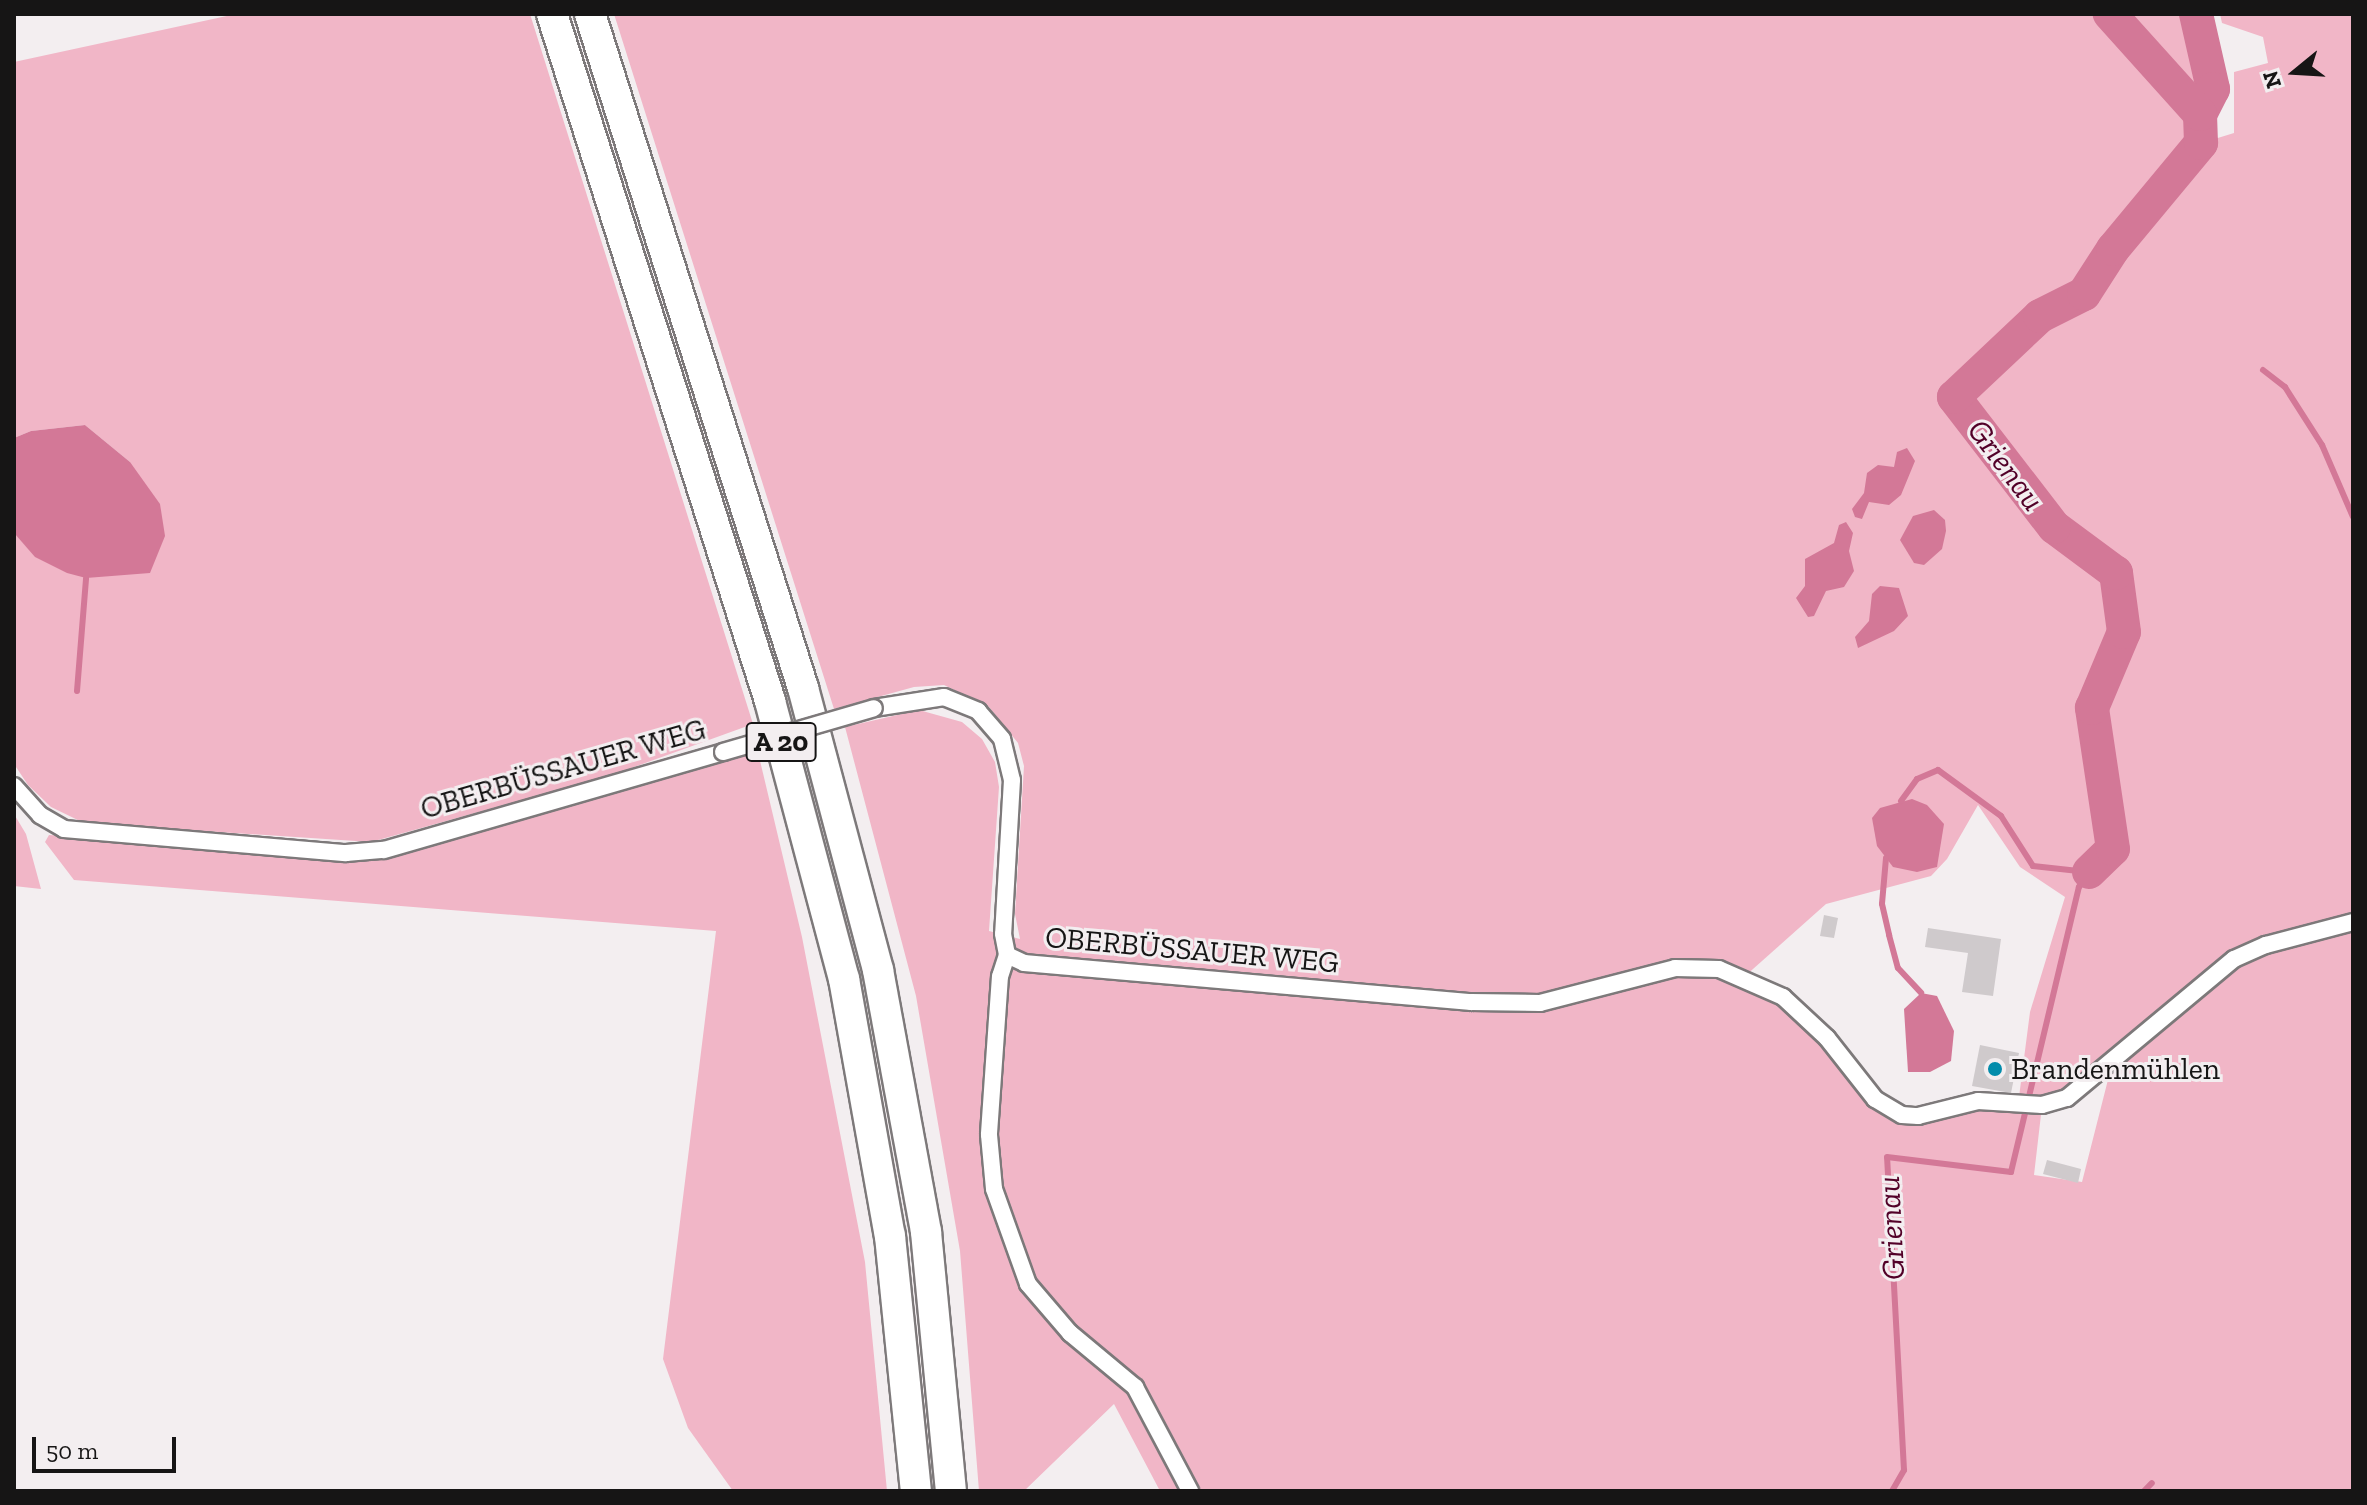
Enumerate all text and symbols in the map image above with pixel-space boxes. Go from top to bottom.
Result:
north arrow [2255,32,2335,112]
text: N [2256,67,2287,92]
water label: Grienau [1959,412,2053,518]
street label: OBERBÜSSAUER WEG [416,711,710,827]
road number: A 20 [745,718,817,766]
street label: OBERBÜSSAUER WEG [1043,919,1341,981]
place label: Brandenmühlen [2011,1051,2220,1087]
marker: Brandenmühlen [1986,1060,2004,1078]
water label: Grienau [1869,1175,1913,1281]
scale bar [36,1421,180,1471]
text: 50 m [46,1436,98,1465]

